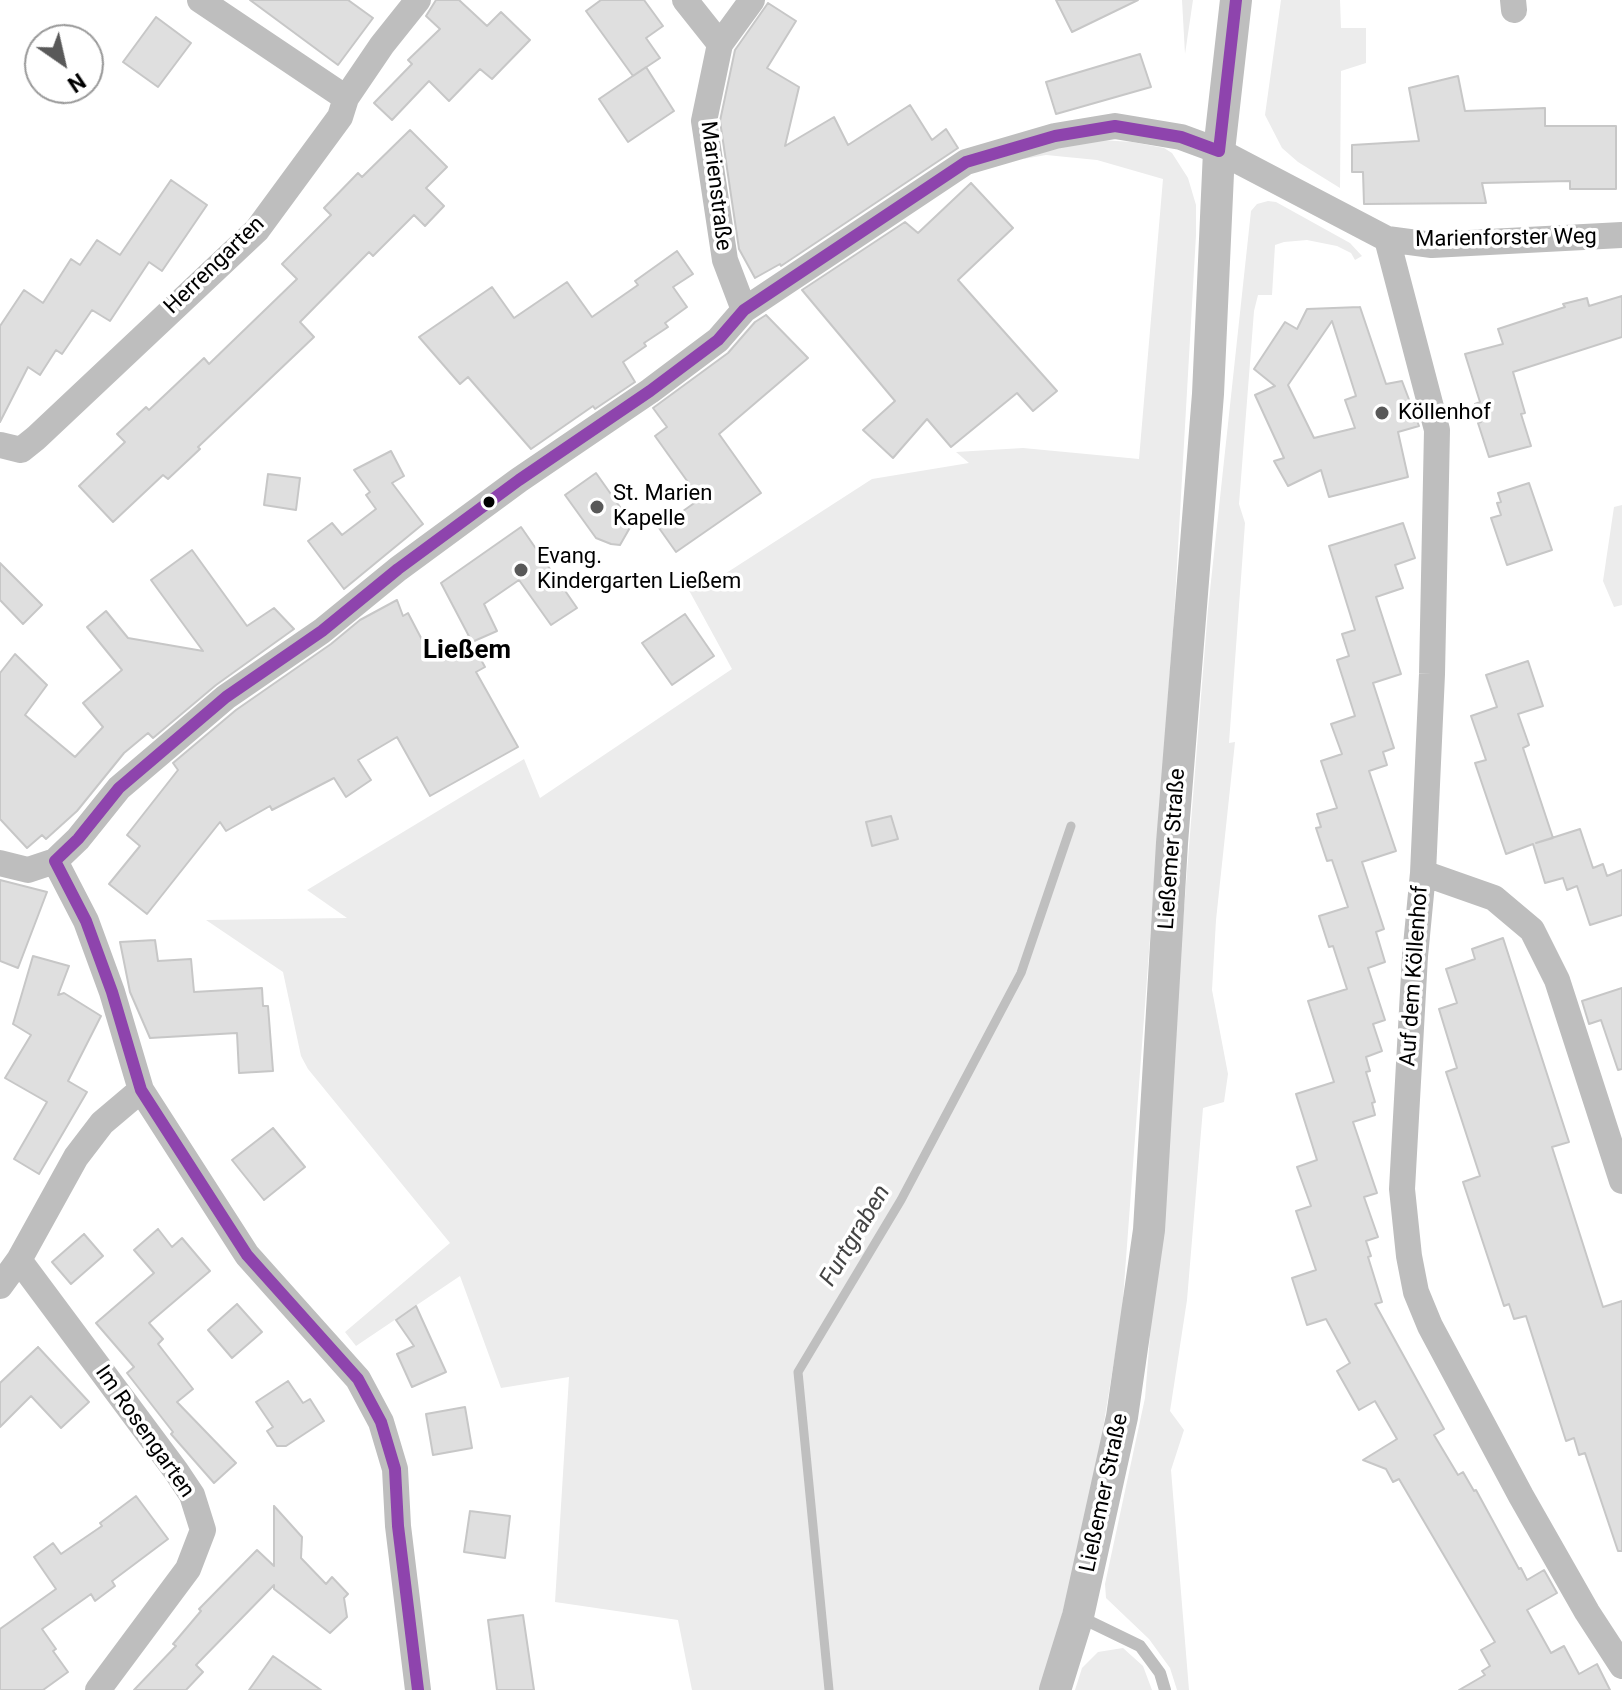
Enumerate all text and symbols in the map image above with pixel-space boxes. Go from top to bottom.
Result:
north arrow [24,24,104,104]
text: N [63,68,90,97]
street label: Marienstraße [694,120,736,252]
street label: Herrengarten [159,212,271,320]
street label: Marienforster Weg [1415,224,1597,254]
place label: Köllenhof [1398,400,1491,426]
marker: Köllenhof [1373,404,1391,422]
place label: St. Marien Kapelle [613,481,712,532]
unlabelled marker [481,494,497,510]
marker: St. Marien Kapelle [588,498,606,516]
place label: Evang. Kindergarten Ließem [537,544,741,596]
marker: Evang. Kindergarten Ließem [512,561,530,579]
district label: Ließem [423,635,511,667]
street label: Ließemer Straße [1154,768,1192,930]
street label: Auf dem Köllenhof [1396,885,1434,1067]
water label: Furtgraben [815,1180,897,1292]
street label: Im Rosengarten [89,1361,199,1503]
street label: Ließemer Straße [1075,1411,1135,1575]

